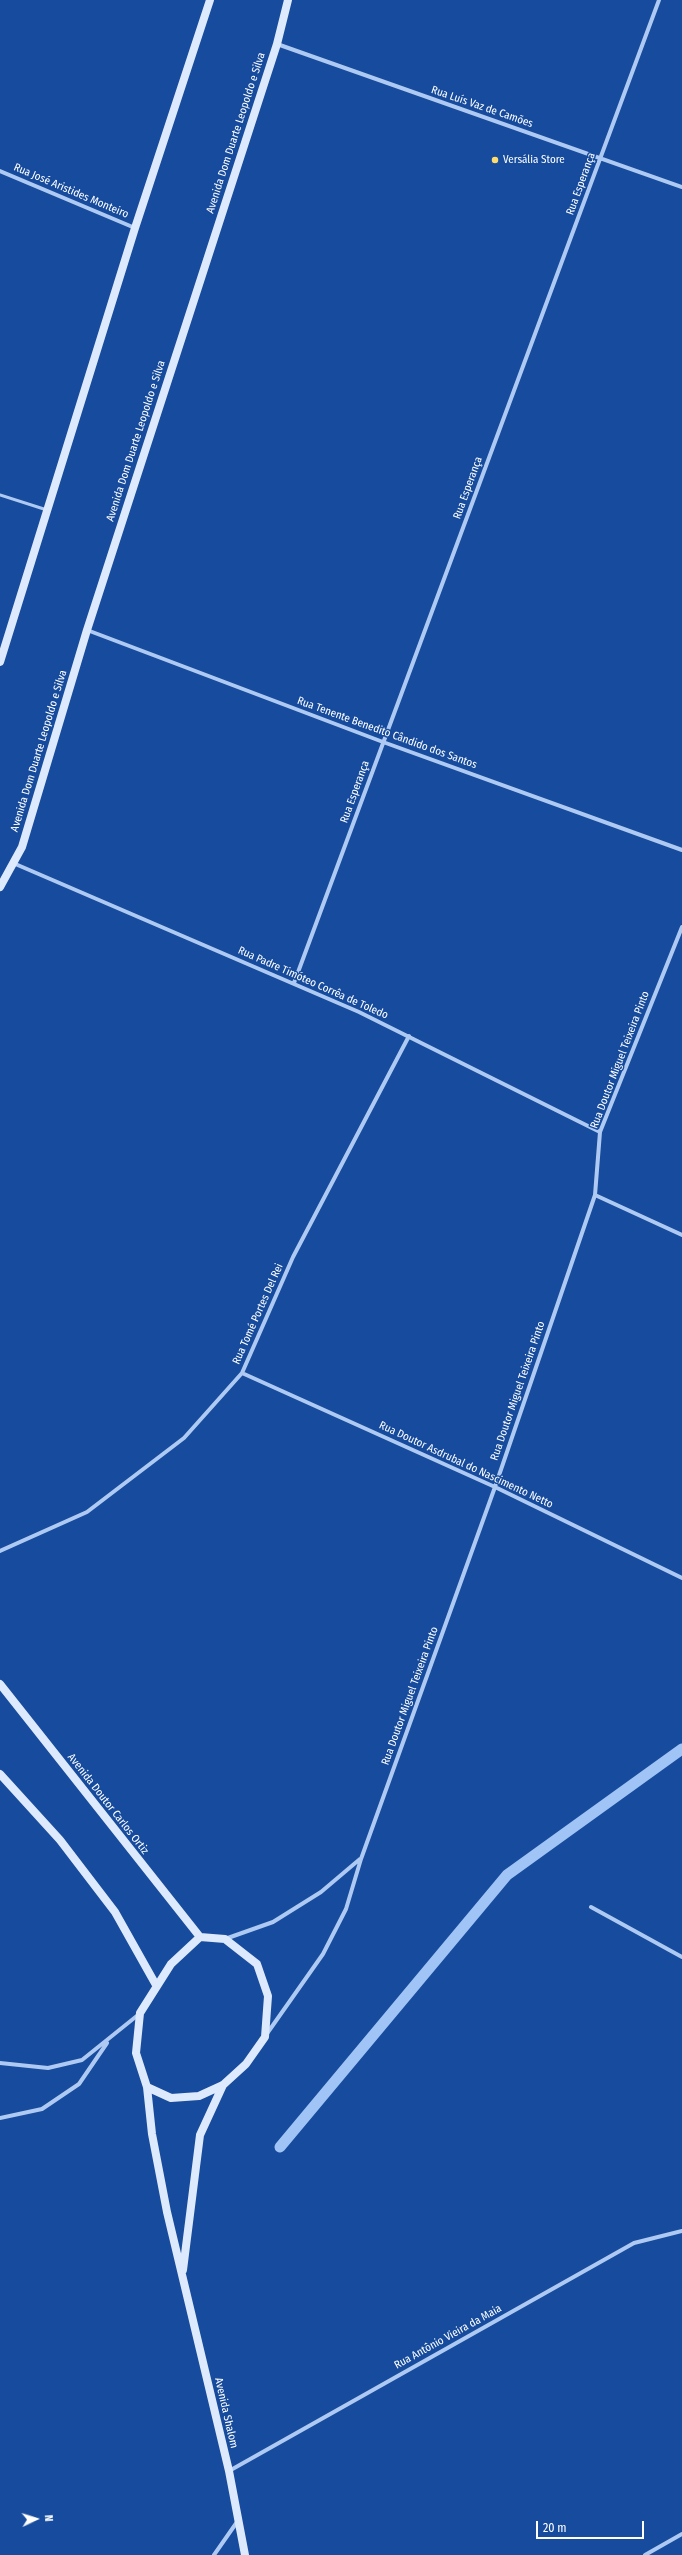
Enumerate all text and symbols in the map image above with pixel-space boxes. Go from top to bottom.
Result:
street label: Avenida Dom Duarte Leopoldo e Silva [204,51,268,215]
street label: Rua Luís Vaz de Camões [429,83,535,131]
street label: Rua Esperança [564,151,598,217]
place label: Versália Store [503,153,565,167]
marker: Versália Store [490,155,500,165]
street label: Rua José Aristides Monteiro [12,161,130,221]
street label: Avenida Dom Duarte Leopoldo e Silva [104,359,168,523]
street label: Rua Esperança [451,455,485,521]
street label: Avenida Dom Duarte Leopoldo e Silva [8,669,70,833]
street label: Rua Tenente Benedito Cândido dos Santos [295,694,479,772]
street label: Rua Esperança [338,759,372,825]
street label: Rua Padre Timóteo Corrêa de Toledo [236,944,390,1022]
street label: Rua Doutor Miguel Teixeira Pinto [588,989,652,1131]
street label: Rua Tomé Portes Del Rei [230,1262,286,1366]
street label: Rua Doutor Miguel Teixeira Pinto [488,1320,548,1462]
street label: Rua Doutor Asdrubal do Nascimento Netto [377,1419,555,1511]
street label: Rua Doutor Miguel Teixeira Pinto [379,1625,441,1767]
street label: Avenida Doutor Carlos Ortiz [65,1751,151,1857]
street label: Rua Antônio Vieira da Maia [392,2302,504,2372]
street label: Avenida Shalom [211,2376,241,2450]
north arrow [16,2499,56,2539]
scale bar [538,2513,646,2539]
text: N [42,2514,55,2522]
text: 20 m [543,2521,567,2535]

